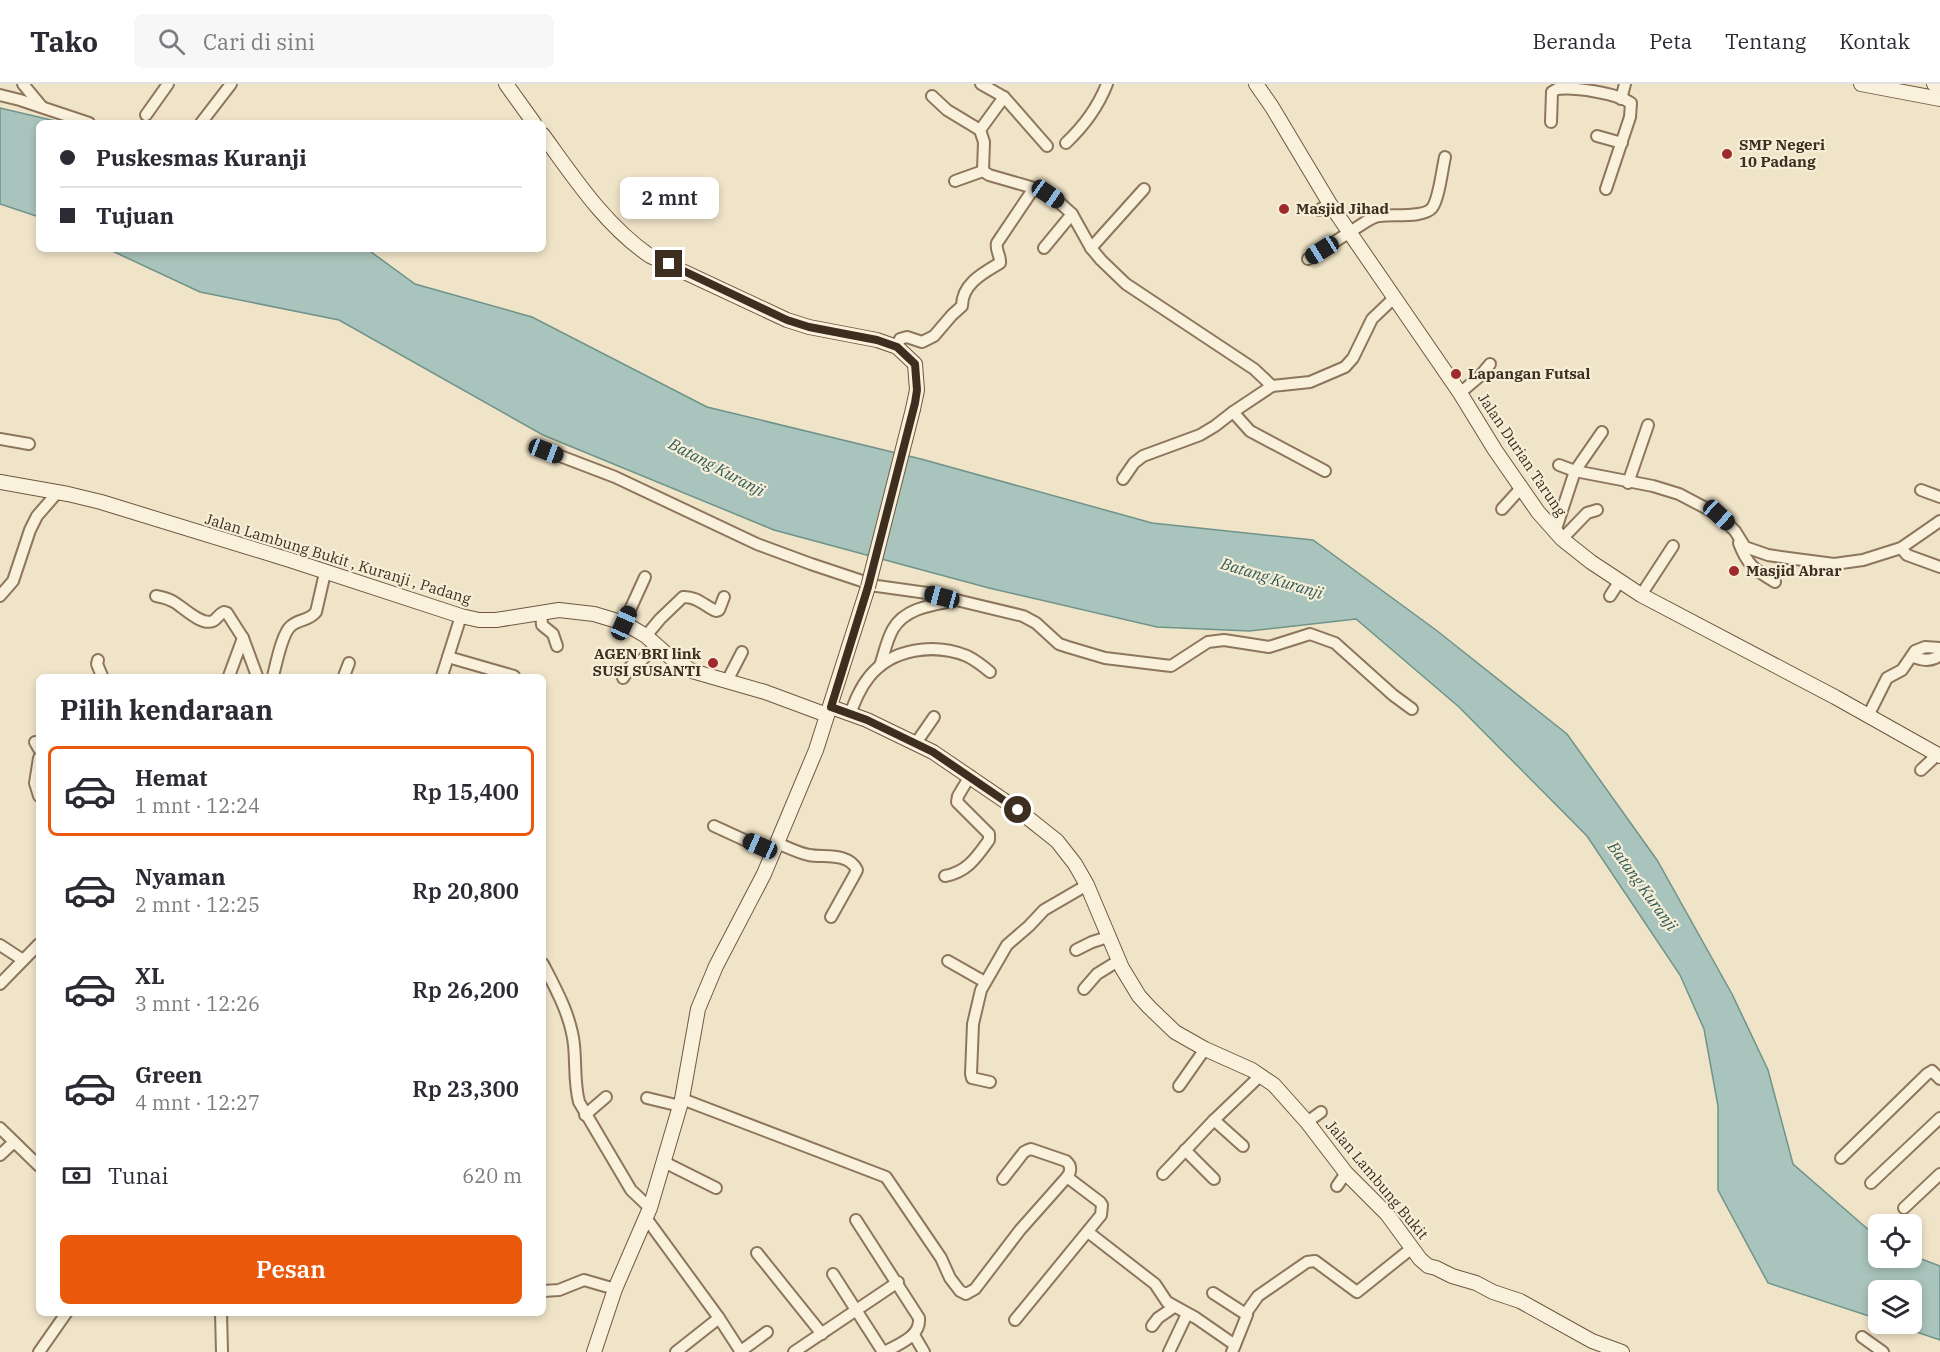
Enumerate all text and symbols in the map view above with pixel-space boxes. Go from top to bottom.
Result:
search box [134,14,554,68]
text: Tako [30,23,98,60]
icon: search [155,25,188,58]
text: Cari di sini [203,27,315,56]
text: Beranda [1533,27,1616,55]
text: Peta [1649,27,1692,55]
text: Tentang [1725,27,1806,55]
text: Kontak [1839,27,1910,55]
place label: SMP Negeri 10 Padang [1739,135,1825,171]
text: Puskesmas Kuranji [96,143,307,172]
marker: SMP Negeri 10 Padang [1720,147,1734,161]
car [1028,176,1068,212]
callout: 2 mnt [620,177,718,219]
text: 2 mnt [641,184,698,211]
place label: Masjid Jihad [1296,199,1390,218]
text: Tujuan [96,201,174,230]
marker: Masjid Jihad [1277,202,1291,216]
car [1302,233,1342,267]
route end [655,250,682,277]
place label: Lapangan Futsal [1468,364,1590,383]
marker: Lapangan Futsal [1449,367,1463,381]
street label: Jalan Durian Tarung [1474,389,1571,520]
water label: Batang Kuranji [665,433,768,501]
car [526,436,566,466]
car [1700,496,1738,534]
street label: Jalan Lambung Bukit , Kuranji , Padang [203,509,473,608]
water label: Batang Kuranji [1218,553,1326,603]
place label: Masjid Abrar [1746,561,1842,580]
marker: Masjid Abrar [1727,564,1741,578]
car [922,584,962,610]
car [608,603,640,643]
place label: AGEN BRI link SUSI SUSANTI [592,644,702,680]
marker: AGEN BRI link SUSI SUSANTI [706,656,720,670]
text: Pilih kendaraan [60,692,273,727]
text: Hemat [135,763,207,792]
icon: car [63,764,117,818]
text: Rp 15,400 [412,777,519,806]
text: 1 mnt · 12:24 [135,792,260,819]
route start [1004,796,1031,823]
car [740,830,780,862]
water label: Batang Kuranji [1603,837,1682,935]
text: Nyaman [135,862,226,891]
icon: car [63,863,117,917]
text: Rp 20,800 [412,876,519,905]
text: 2 mnt · 12:25 [135,891,260,918]
text: XL [135,961,165,990]
icon: car [63,962,117,1016]
text: Rp 26,200 [412,975,519,1004]
text: 3 mnt · 12:26 [135,990,260,1017]
text: Green [135,1060,202,1089]
icon: car [63,1061,117,1115]
text: Rp 23,300 [412,1074,519,1103]
text: 4 mnt · 12:27 [135,1089,260,1116]
street label: Jalan Lambung Bukit [1322,1116,1433,1243]
icon: cash [60,1159,93,1192]
text: Tunai [108,1161,169,1190]
text: 620 m [462,1162,522,1189]
map controls [1868,1214,1922,1334]
button: locate [1868,1214,1922,1268]
button: Pesan [60,1235,522,1304]
button: layers [1868,1280,1922,1334]

